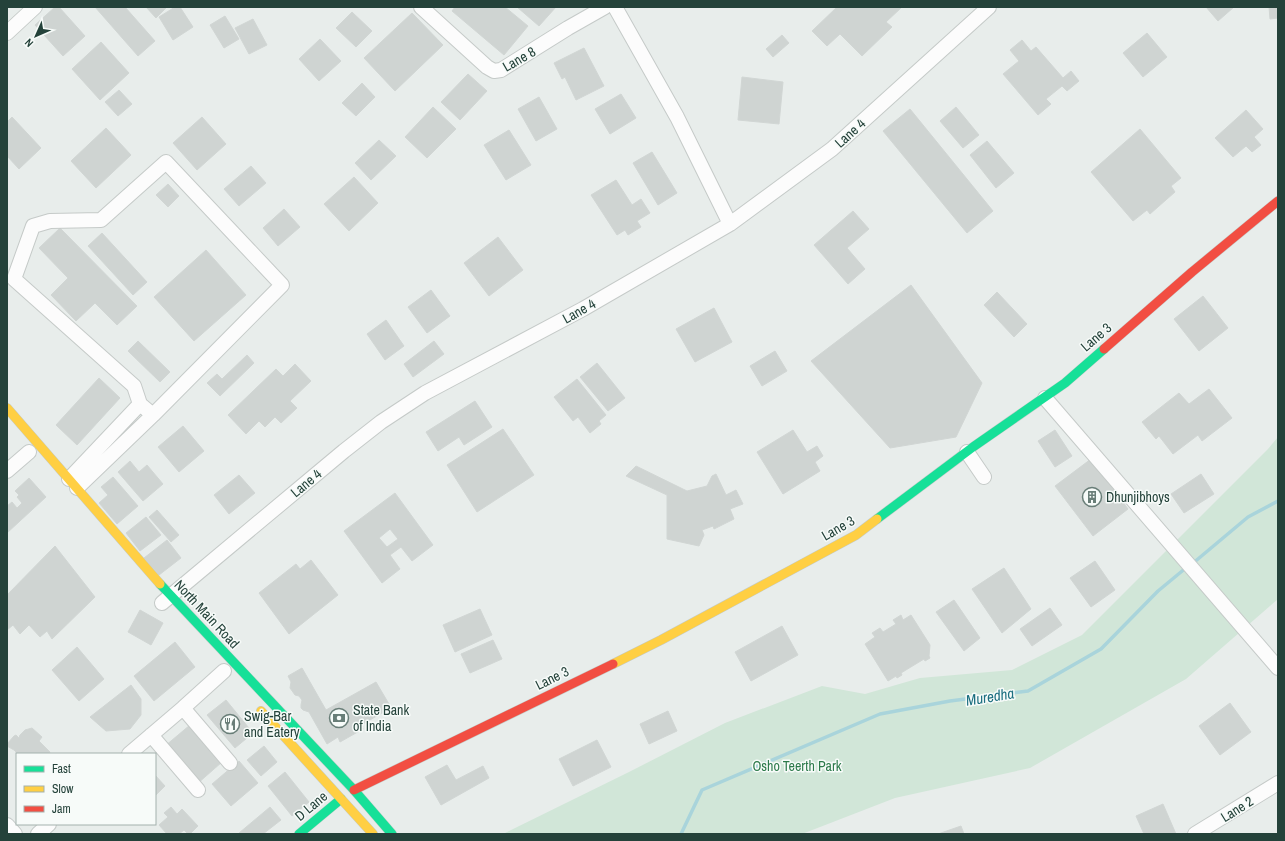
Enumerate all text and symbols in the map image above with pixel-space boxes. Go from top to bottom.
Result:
north arrow [16,16,56,56]
text: N [22,36,36,50]
street label: Lane 8 [499,42,539,76]
street label: Lane 4 [831,114,870,151]
street label: Lane 4 [559,294,599,327]
street label: Lane 3 [1077,319,1115,355]
street label: Lane 4 [287,464,326,501]
building icon: Dhunjibhoys [1081,486,1103,508]
place label: Dhunjibhoys [1106,488,1170,506]
street label: Lane 3 [818,511,858,545]
street label: North Main Road [171,576,243,652]
street label: Lane 3 [532,662,572,694]
water label: Muredha [964,682,1016,711]
place label: State Bank of India [353,701,409,735]
place label: Swig-Bar and Eatery [244,707,300,741]
bank icon: State Bank of India [328,707,350,729]
restaurant icon: Swig-Bar and Eatery [219,713,241,735]
legend [16,753,156,825]
park label: Osho Teerth Park [752,757,842,775]
text: Fast [52,761,71,777]
text: Slow [52,781,74,797]
street label: D Lane [291,787,331,825]
street label: Lane 2 [1217,792,1257,826]
text: Jam [52,801,71,817]

